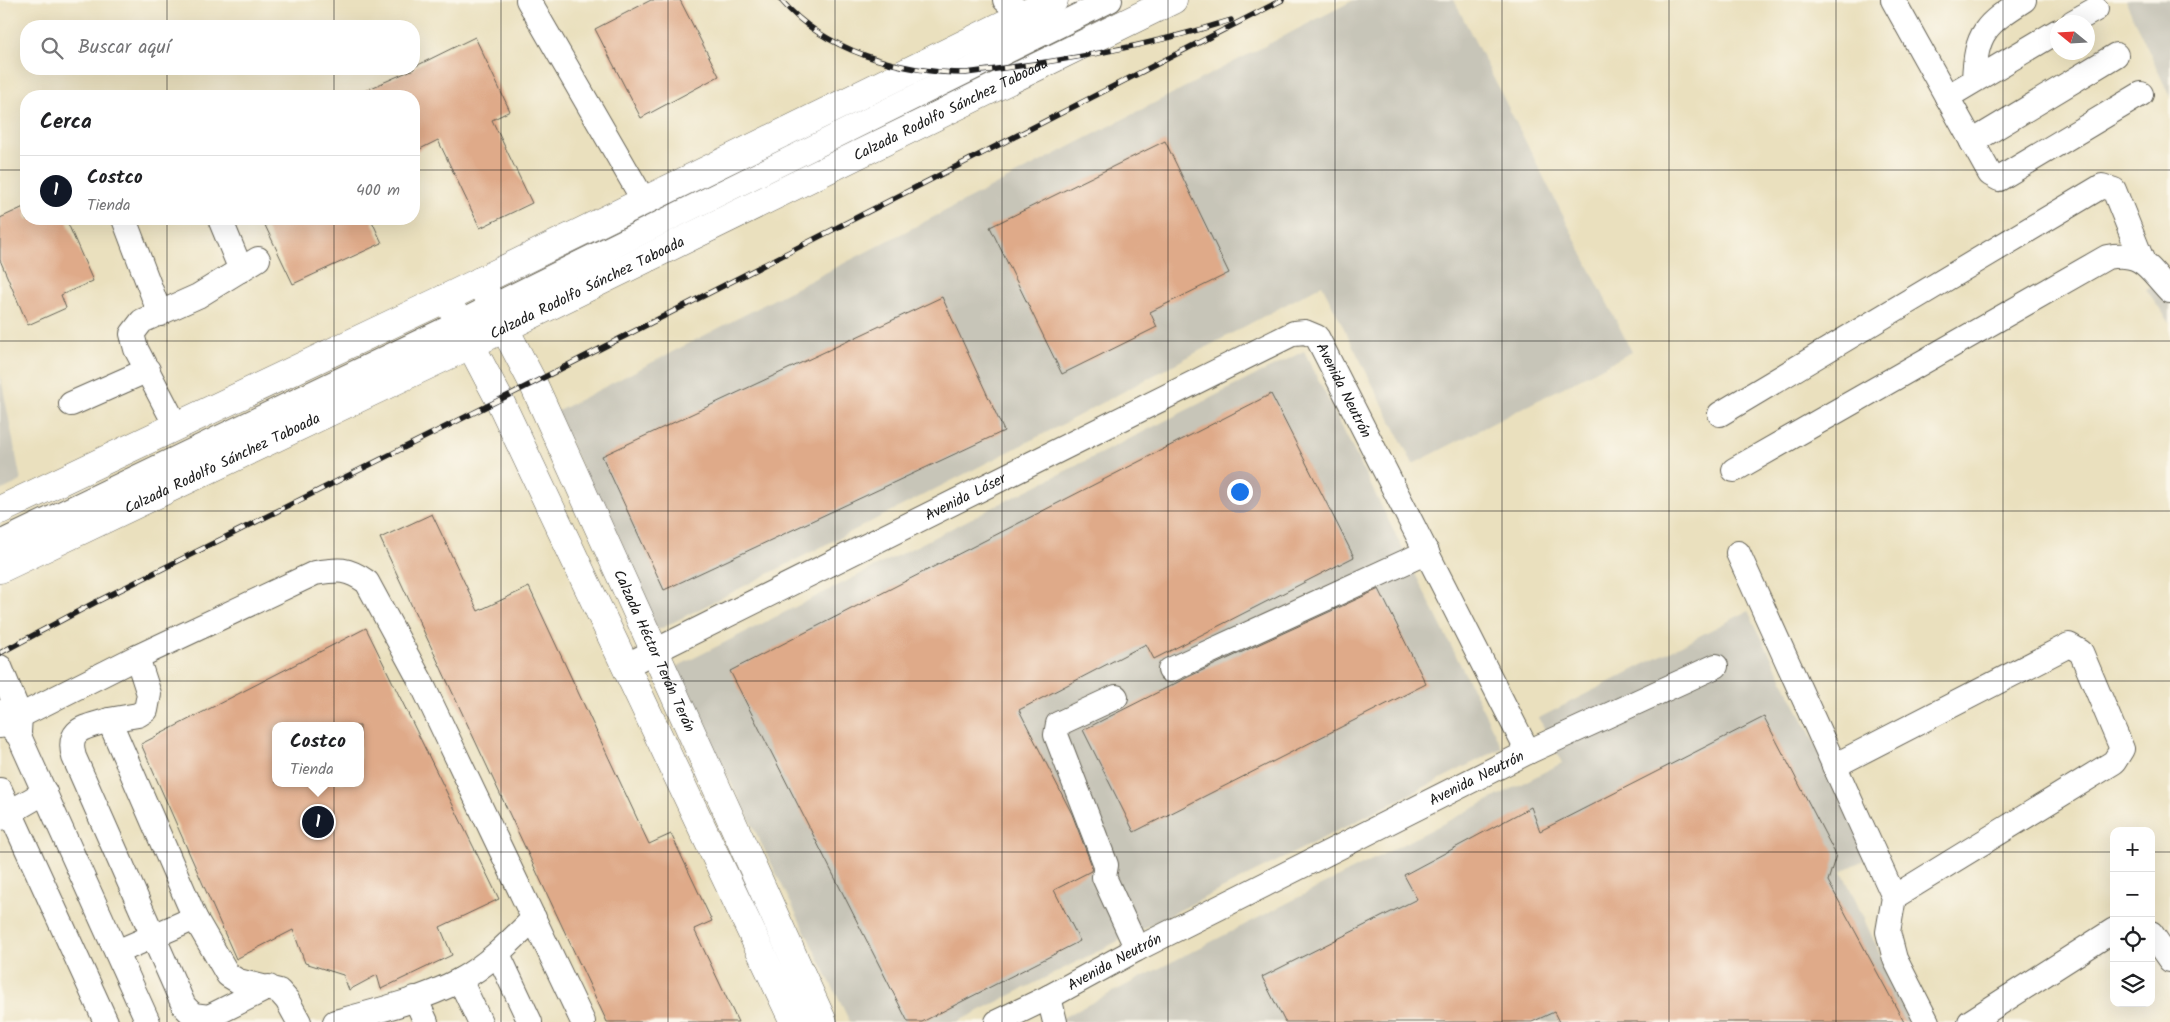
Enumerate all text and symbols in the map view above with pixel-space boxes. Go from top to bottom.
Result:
north arrow [2050,15,2095,60]
search box [20,20,420,75]
text: Buscar aquí [78,33,170,63]
icon: search [38,34,66,62]
street label: Calzada Rodolfo Sánchez Taboada [849,52,1053,168]
text: Cerca [40,106,92,139]
text: Costco [87,163,143,193]
text: 1 [54,178,58,203]
text: 400 m [356,178,400,203]
text: Tienda [87,193,131,218]
street label: Calzada Rodolfo Sánchez Taboada [486,230,689,346]
street label: Avenida Neutrón [1309,339,1377,442]
street label: Calzada Rodolfo Sánchez Taboada [121,407,324,521]
street label: Avenida Láser [921,467,1011,528]
your location [1227,479,1253,505]
street label: Calzada Héctor Terán Terán [606,566,701,737]
popup [272,722,364,787]
text: Costco [290,727,346,757]
street label: Avenida Neutrón [1425,745,1529,813]
text: Tienda [290,757,334,782]
pin: 1 [302,803,334,841]
map controls [2110,827,2155,1007]
button: + [2110,827,2155,872]
button: − [2110,872,2155,917]
button: locate [2110,917,2155,962]
street label: Avenida Neutrón [1063,927,1166,998]
button: layers [2110,962,2155,1007]

